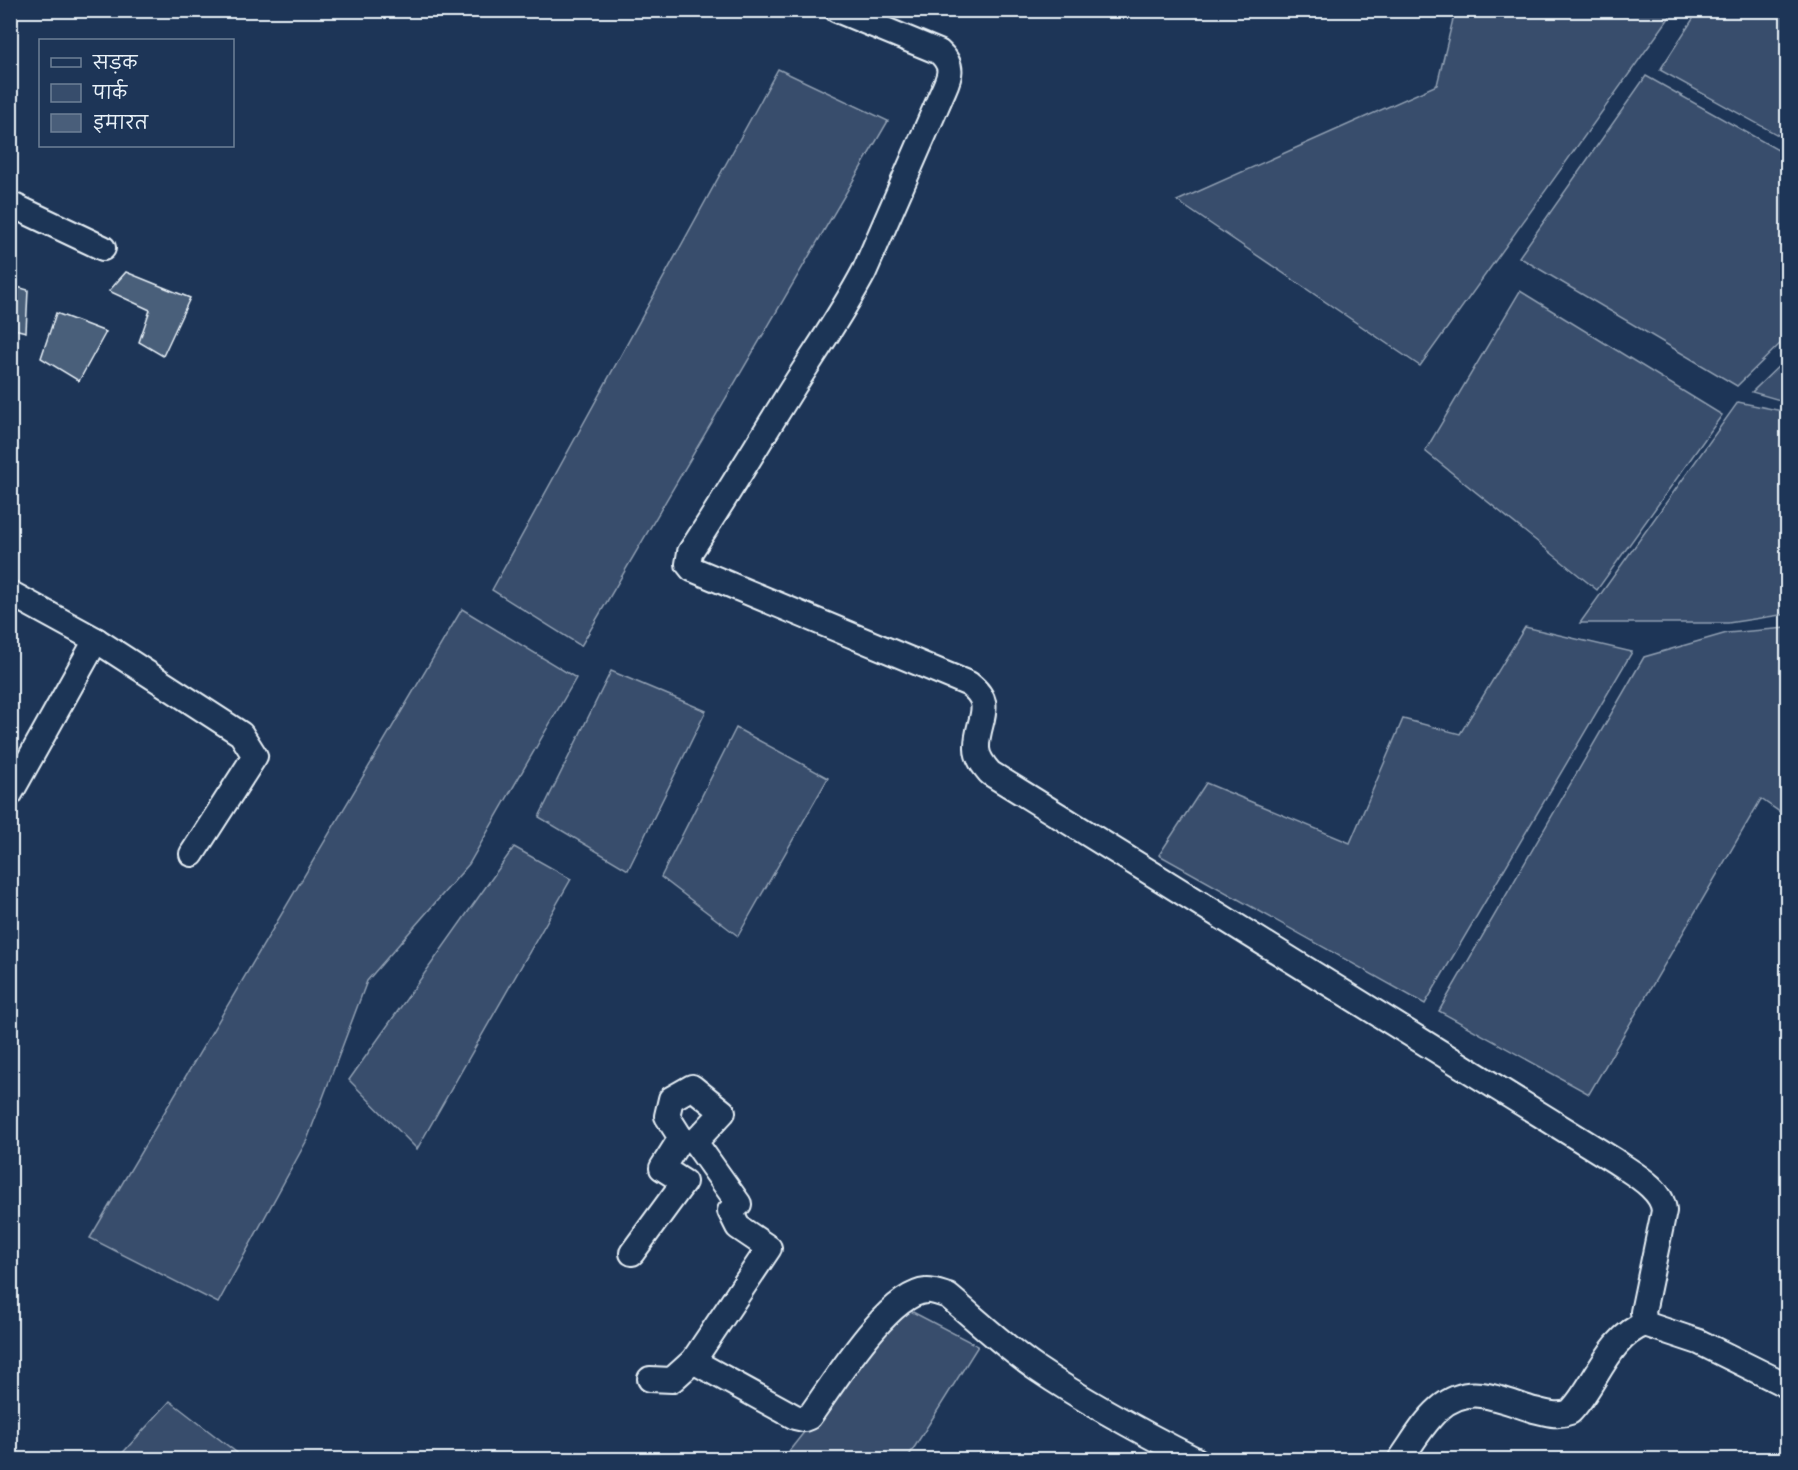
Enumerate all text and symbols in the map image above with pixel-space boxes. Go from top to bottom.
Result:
legend [39,39,234,147]
text: सड़क [92,52,138,75]
text: पार्क [92,79,128,105]
text: इमारत [93,112,149,135]

